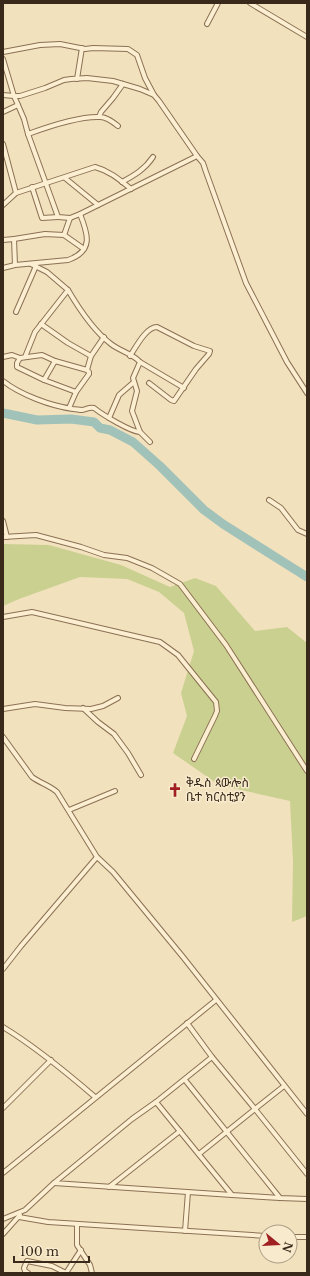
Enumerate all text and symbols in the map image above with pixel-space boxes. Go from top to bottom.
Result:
place label: ቅዱስ ጳውሎስ ቤተ ክርስቲያን [186,775,249,804]
church icon: ቅዱስ ጳውሎስ ቤተ ክርስቲያን [167,782,183,798]
north arrow [258,1224,298,1264]
scale bar [14,1238,89,1264]
text: N [279,1240,296,1255]
text: 100 m [20,1244,59,1259]

